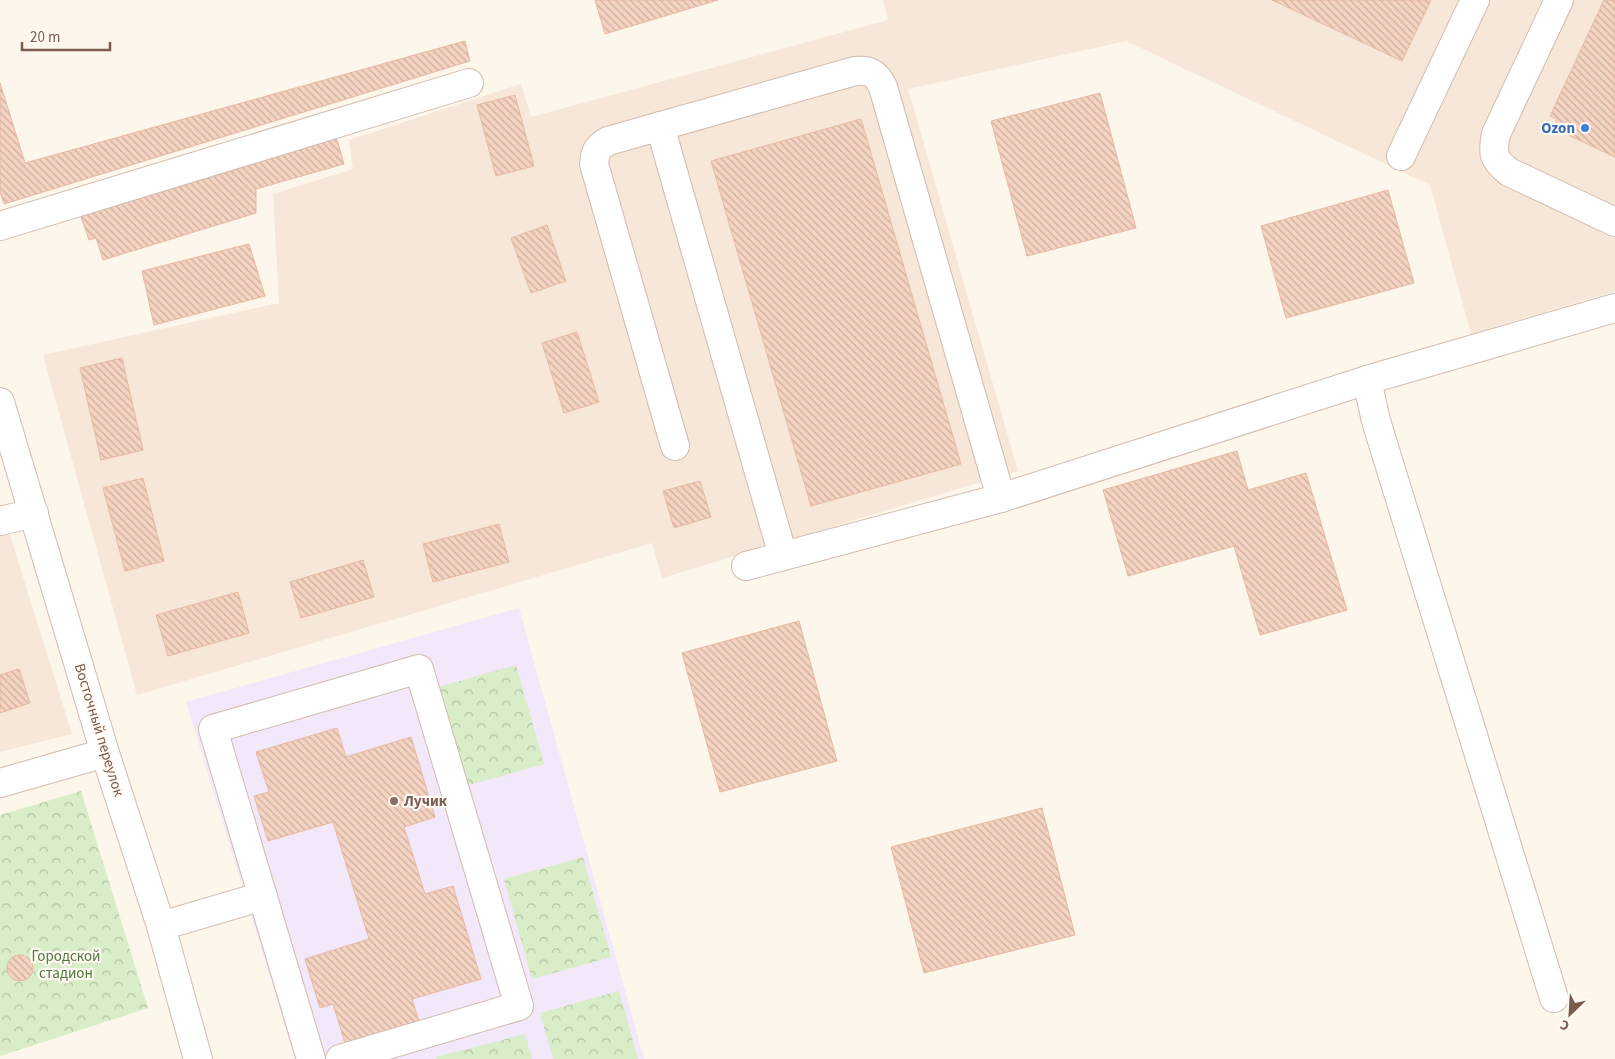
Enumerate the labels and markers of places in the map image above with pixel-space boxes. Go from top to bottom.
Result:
place label: Ozon [1541,118,1575,139]
marker: Ozon [1579,122,1591,134]
place label: Лучик [403,791,448,812]
marker: Лучик [388,795,400,807]

